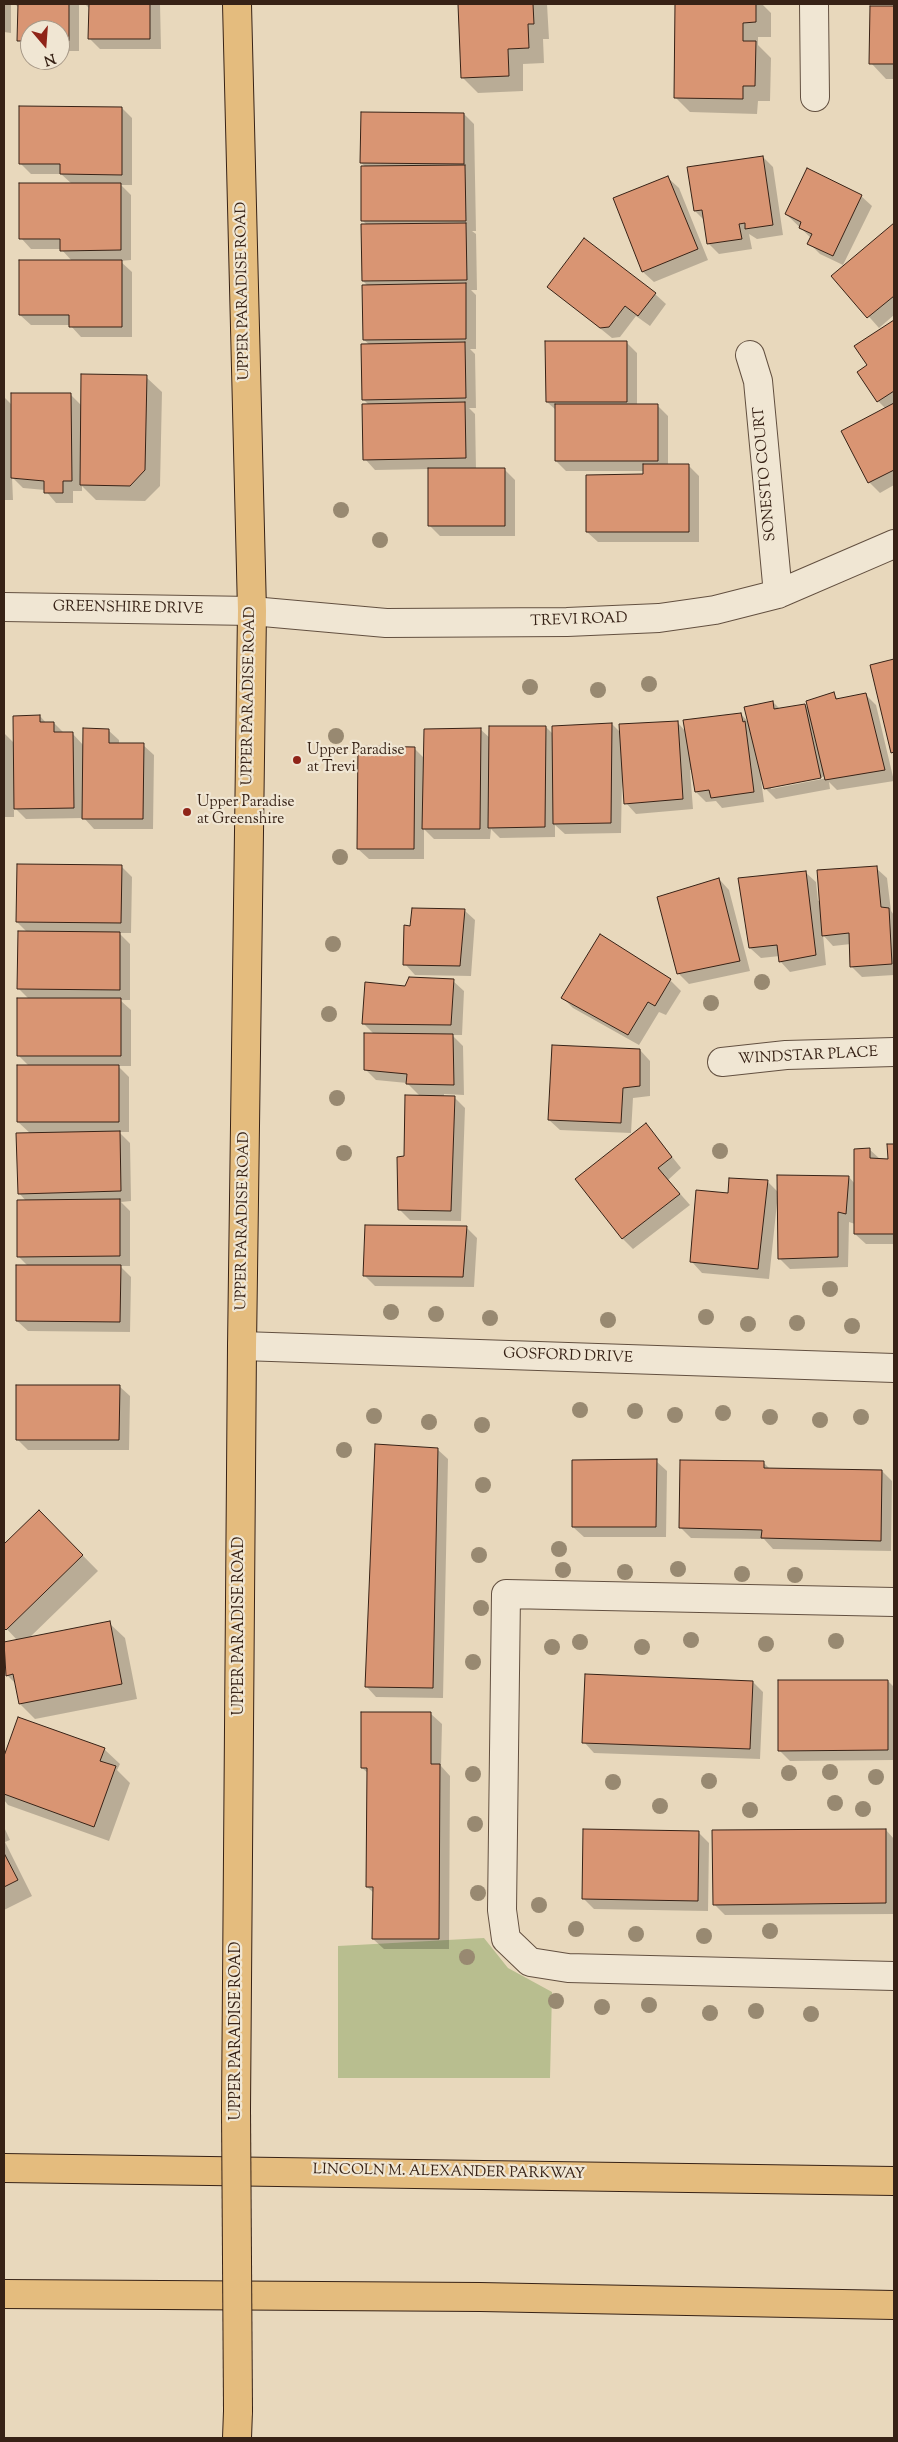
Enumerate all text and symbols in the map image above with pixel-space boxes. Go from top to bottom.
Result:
north arrow [20,20,70,70]
text: N [41,47,58,70]
street label: UPPER PARADISE ROAD [233,201,255,381]
street label: SONESTO COURT [751,406,781,542]
street label: GREENSHIRE DRIVE [53,599,203,619]
street label: UPPER PARADISE ROAD [239,606,261,786]
street label: TREVI ROAD [530,610,628,632]
place label: Upper Paradise at Trevi [307,742,404,777]
marker: Upper Paradise at Trevi [291,754,303,766]
place label: Upper Paradise at Greenshire [197,794,294,829]
marker: Upper Paradise at Greenshire [181,806,193,818]
street label: WINDSTAR PLACE [738,1044,878,1070]
street label: UPPER PARADISE ROAD [233,1131,255,1311]
street label: GOSFORD DRIVE [503,1346,633,1368]
street label: UPPER PARADISE ROAD [231,1537,249,1715]
street label: UPPER PARADISE ROAD [228,1942,246,2120]
street label: LINCOLN M. ALEXANDER PARKWAY [313,2162,585,2184]

